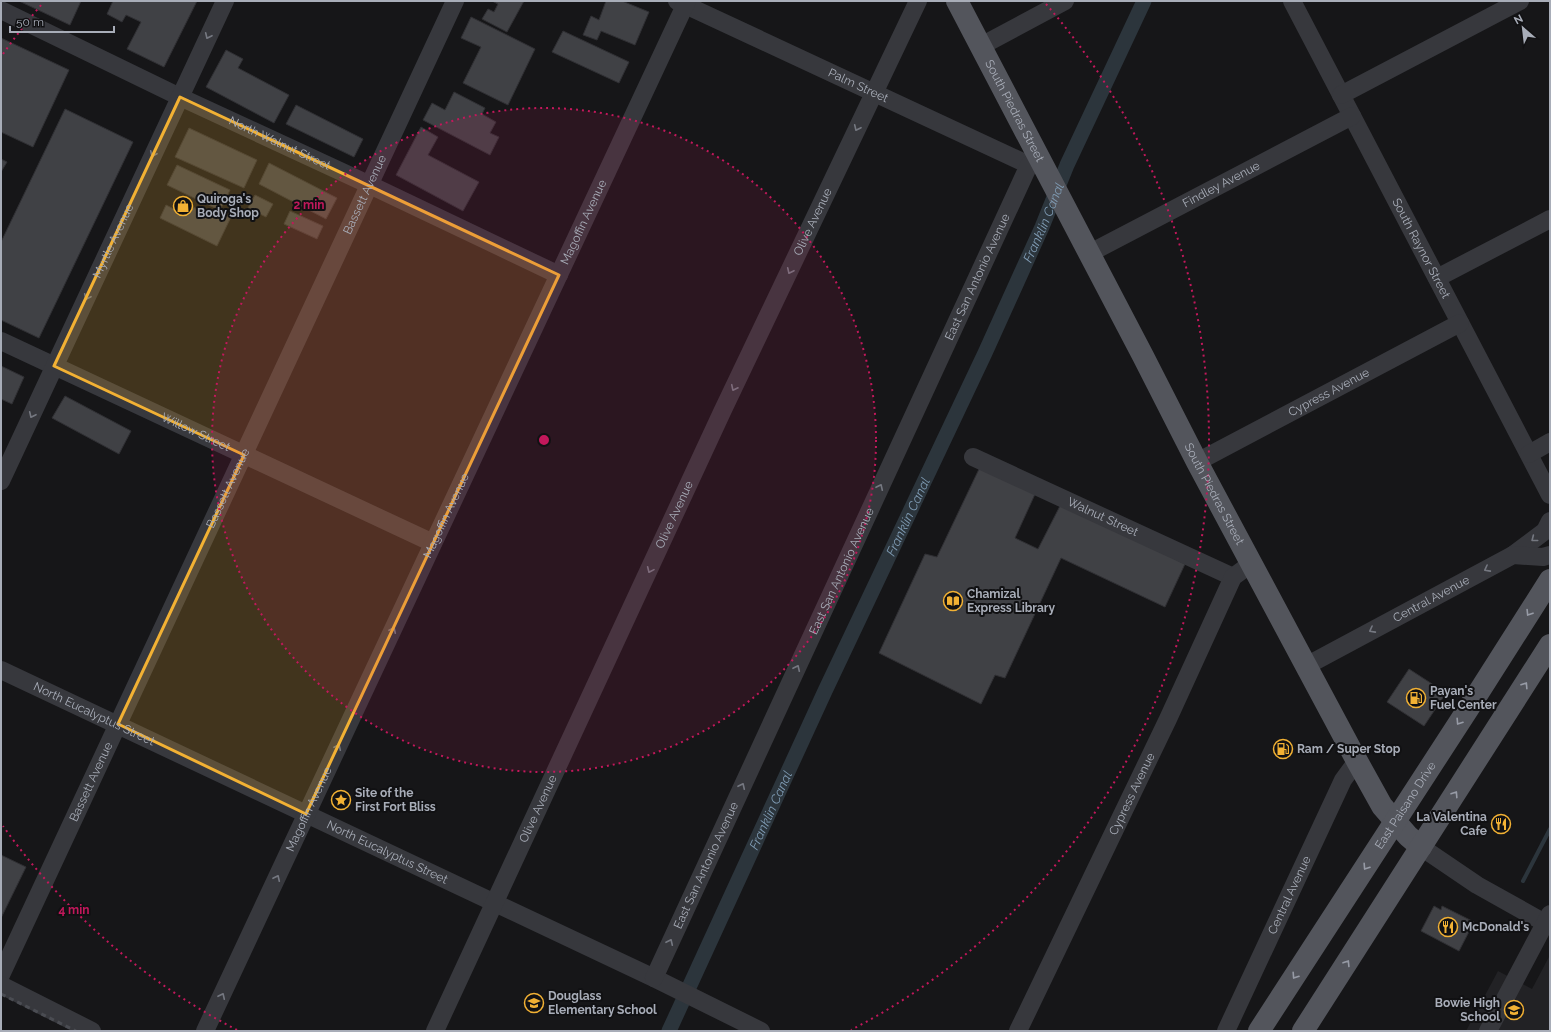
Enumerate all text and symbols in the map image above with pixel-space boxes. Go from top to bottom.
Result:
scale bar [10,8,114,34]
north arrow [1503,8,1543,48]
text: N [1512,12,1525,27]
text: 50 m [16,15,44,29]
one-way arrow [205,32,213,40]
street label: South Piedras Street [982,57,1047,164]
street label: Palm Street [826,65,891,105]
street label: North Walnut Street [227,114,333,173]
one-way arrow [854,123,862,131]
one-way arrow [150,150,158,158]
street label: Bassett Avenue [340,153,389,237]
street label: Findley Avenue [1180,158,1262,210]
street label: Magoffin Avenue [558,177,609,267]
water label: Franklin Canal [1020,180,1067,265]
street label: Olive Avenue [791,186,835,258]
place label: Quiroga's Body Shop [197,192,259,220]
shop icon: Quiroga's Body Shop [172,195,194,217]
street label: South Raynor Street [1389,196,1453,301]
text: 2 min [293,198,325,212]
street label: Myrtle Avenue [90,201,136,280]
street label: East San Antonio Avenue [942,211,1013,343]
one-way arrow [787,267,795,274]
one-way arrow [84,293,92,301]
street label: Cypress Avenue [1286,365,1372,420]
one-way arrow [731,384,739,392]
street label: Willow Street [159,410,232,454]
one-way arrow [29,411,37,419]
centre of rings [537,433,551,447]
street label: South Piedras Street [1182,441,1247,547]
street label: Bassett Avenue [203,446,252,530]
street label: Magoffin Avenue [420,471,472,560]
water label: Franklin Canal [883,475,933,558]
street label: Olive Avenue [653,479,696,551]
one-way arrow [876,483,884,490]
street label: Walnut Street [1065,495,1140,539]
street label: East San Antonio Avenue [806,506,877,637]
one-way arrow [1531,535,1538,542]
one-way arrow [1484,564,1491,572]
one-way arrow [647,565,655,573]
street label: Central Avenue [1390,573,1472,625]
place label: Chamizal Express Library [967,587,1056,615]
library icon: Chamizal Express Library [942,590,964,612]
one-way arrow [1526,609,1534,616]
one-way arrow [388,626,396,634]
one-way arrow [1369,626,1377,633]
one-way arrow [792,665,800,673]
street label: North Eucalyptus Street [31,679,157,748]
one-way arrow [1520,682,1528,689]
place label: Payan's Fuel Center [1430,684,1497,712]
fuel station icon: Payan's Fuel Center [1405,687,1427,709]
one-way arrow [1457,718,1464,725]
fuel station icon: Ram / Super Stop [1272,738,1294,760]
street label: Bassett Avenue [66,740,116,824]
place label: Ram / Super Stop [1297,742,1401,756]
one-way arrow [333,744,341,751]
street label: Cypress Avenue [1106,751,1158,837]
street label: East Paisano Drive [1372,759,1439,852]
street label: Magoffin Avenue [283,764,335,854]
water label: Franklin Canal [746,768,796,852]
street label: Olive Avenue [516,773,560,845]
one-way arrow [737,783,745,791]
place label: Site of the First Fort Bliss [355,786,436,814]
place icon: Site of the First Fort Bliss [330,789,352,811]
one-way arrow [1450,791,1457,798]
street label: East San Antonio Avenue [671,800,741,931]
place label: La Valentina Cafe [1416,810,1487,838]
restaurant icon: La Valentina Cafe [1490,813,1512,835]
street label: North Eucalyptus Street [324,818,450,887]
street label: Central Avenue [1265,854,1314,936]
one-way arrow [1363,863,1370,870]
one-way arrow [272,875,280,882]
text: 4 min [58,903,90,917]
restaurant icon: McDonald's [1437,916,1459,938]
place label: McDonald's [1462,920,1529,934]
one-way arrow [665,939,673,947]
one-way arrow [1342,960,1350,967]
one-way arrow [1292,972,1300,979]
place label: Douglass Elementary School [548,989,657,1017]
one-way arrow [217,992,225,1000]
school or university icon: Douglass Elementary School [523,992,545,1014]
place label: Bowie High School [1435,996,1500,1024]
school or university icon: Bowie High School [1503,999,1525,1021]

